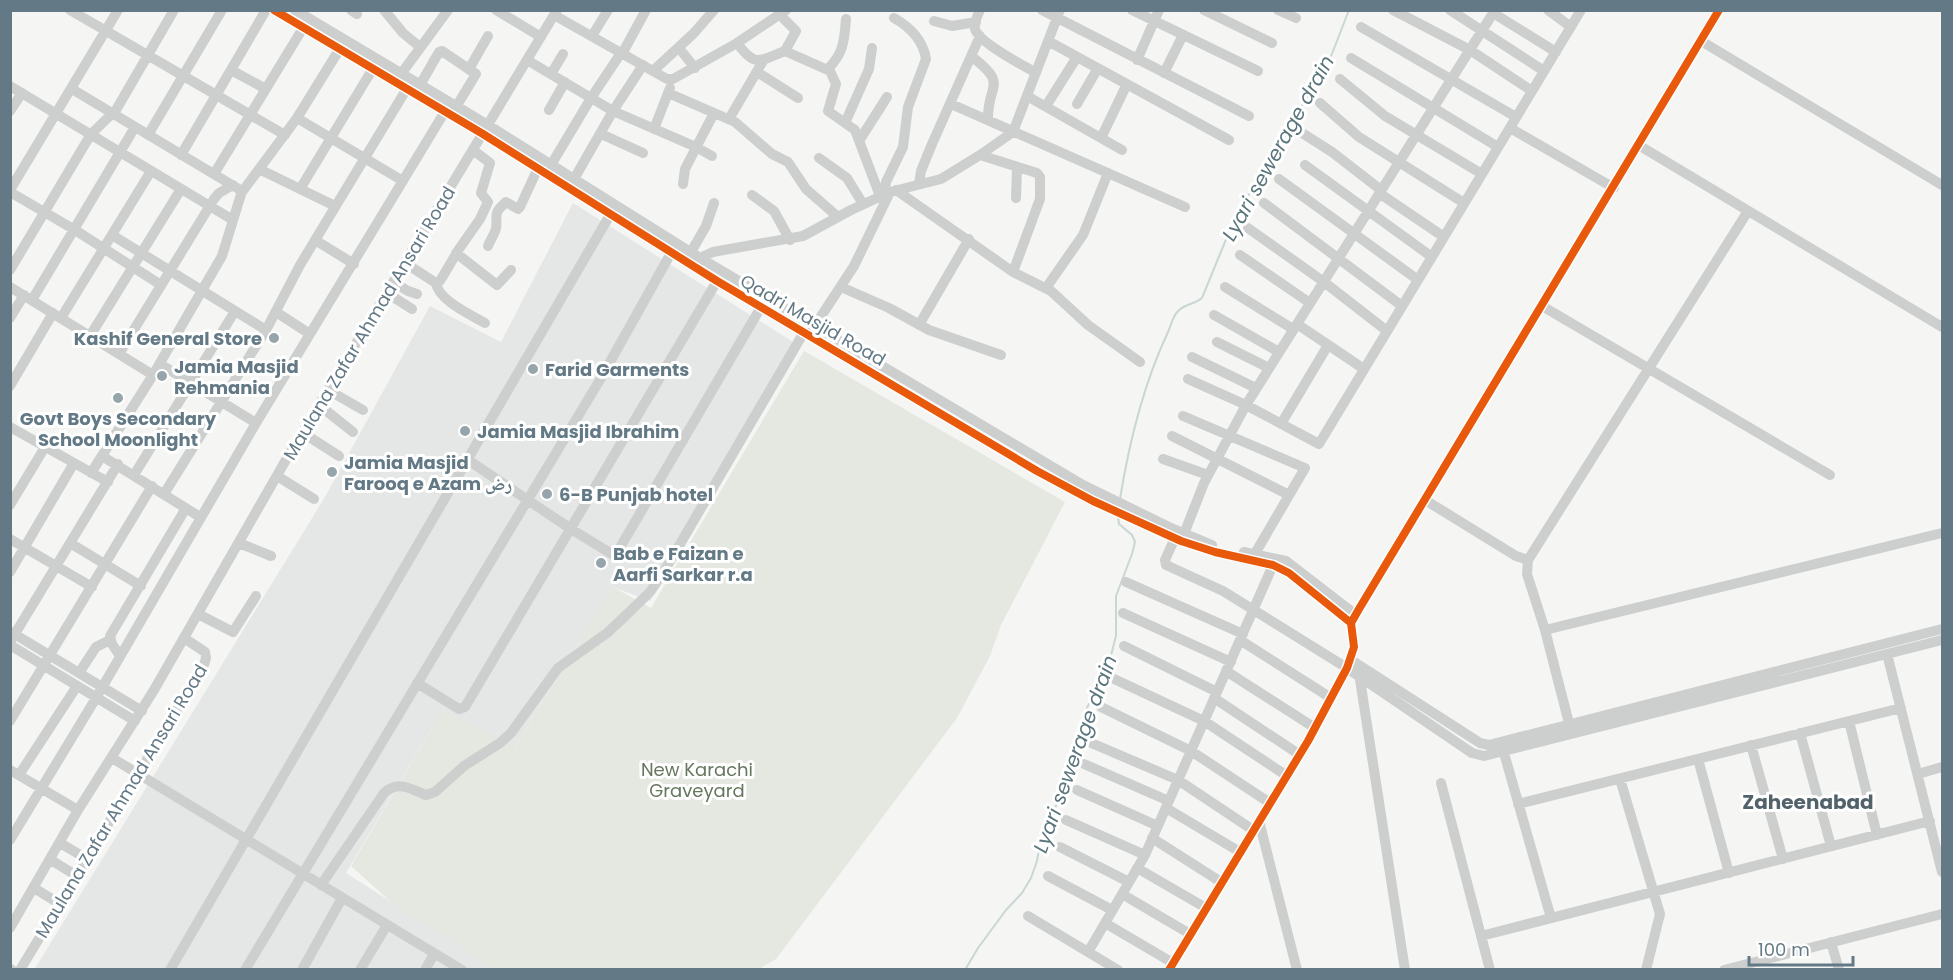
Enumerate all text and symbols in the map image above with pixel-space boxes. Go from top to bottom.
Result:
water label: Lyari sewerage drain [1215,50,1341,246]
street label: Maulana Zafar Ahmad Ansari Road [277,182,461,464]
street label: Qadri Masjid Road [736,268,890,372]
place label: Kashif General Store [74,326,262,351]
marker: Kashif General Store [267,331,281,345]
place label: Jamia Masjid Rehmania [174,354,299,400]
place label: Farid Garments [545,357,689,382]
marker: Farid Garments [526,362,540,376]
marker: Jamia Masjid Rehmania [155,369,169,383]
marker: Govt Boys Secondary School Moonlight [111,391,125,405]
place label: Govt Boys Secondary School Moonlight [20,406,217,452]
place label: Jamia Masjid Ibrahim [477,419,679,444]
marker: Jamia Masjid Ibrahim [458,424,472,438]
place label: Jamia Masjid Farooq e Azam رض [344,450,512,496]
marker: Jamia Masjid Farooq e Azam رض [325,465,339,479]
place label: 6-B Punjab hotel [559,482,713,507]
marker: 6-B Punjab hotel [540,487,554,501]
place label: Bab e Faizan e Aarfi Sarkar r.a [613,541,753,587]
marker: Bab e Faizan e Aarfi Sarkar r.a [594,556,608,570]
water label: Lyari sewerage drain [1026,651,1124,857]
street label: Maulana Zafar Ahmad Ansari Road [29,660,213,942]
park label: New Karachi Graveyard [641,757,753,803]
district label: Zaheenabad [1742,788,1874,816]
scale bar [1749,929,1852,967]
text: 100 m [1758,937,1810,962]

